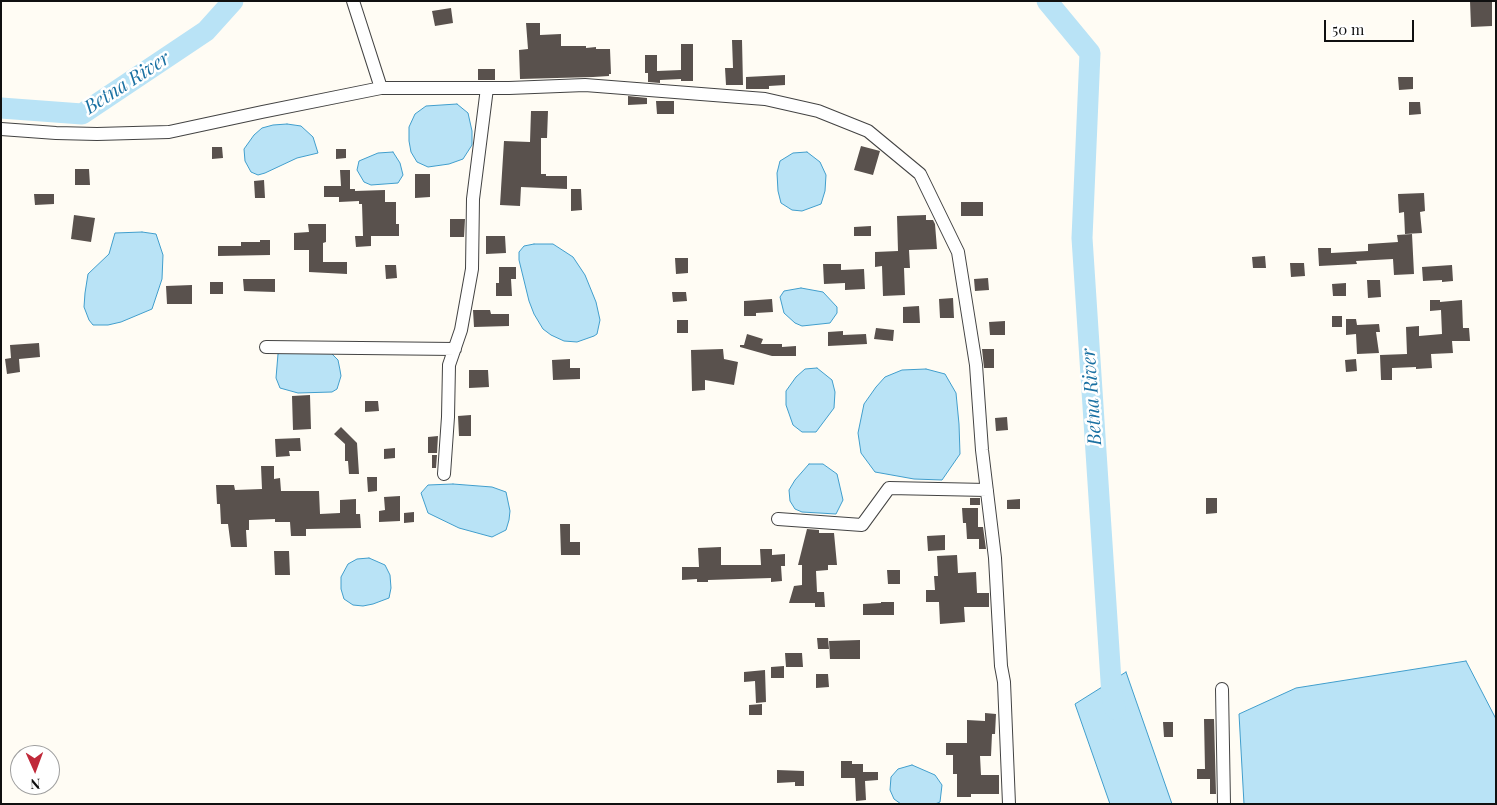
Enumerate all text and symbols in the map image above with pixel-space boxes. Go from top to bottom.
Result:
scale bar [1327,10,1417,42]
text: 50 m [1332,19,1364,39]
water label: Betna River [80,47,174,119]
water label: Betna River [1077,348,1107,446]
north arrow [10,745,60,795]
text: N [30,775,41,794]

